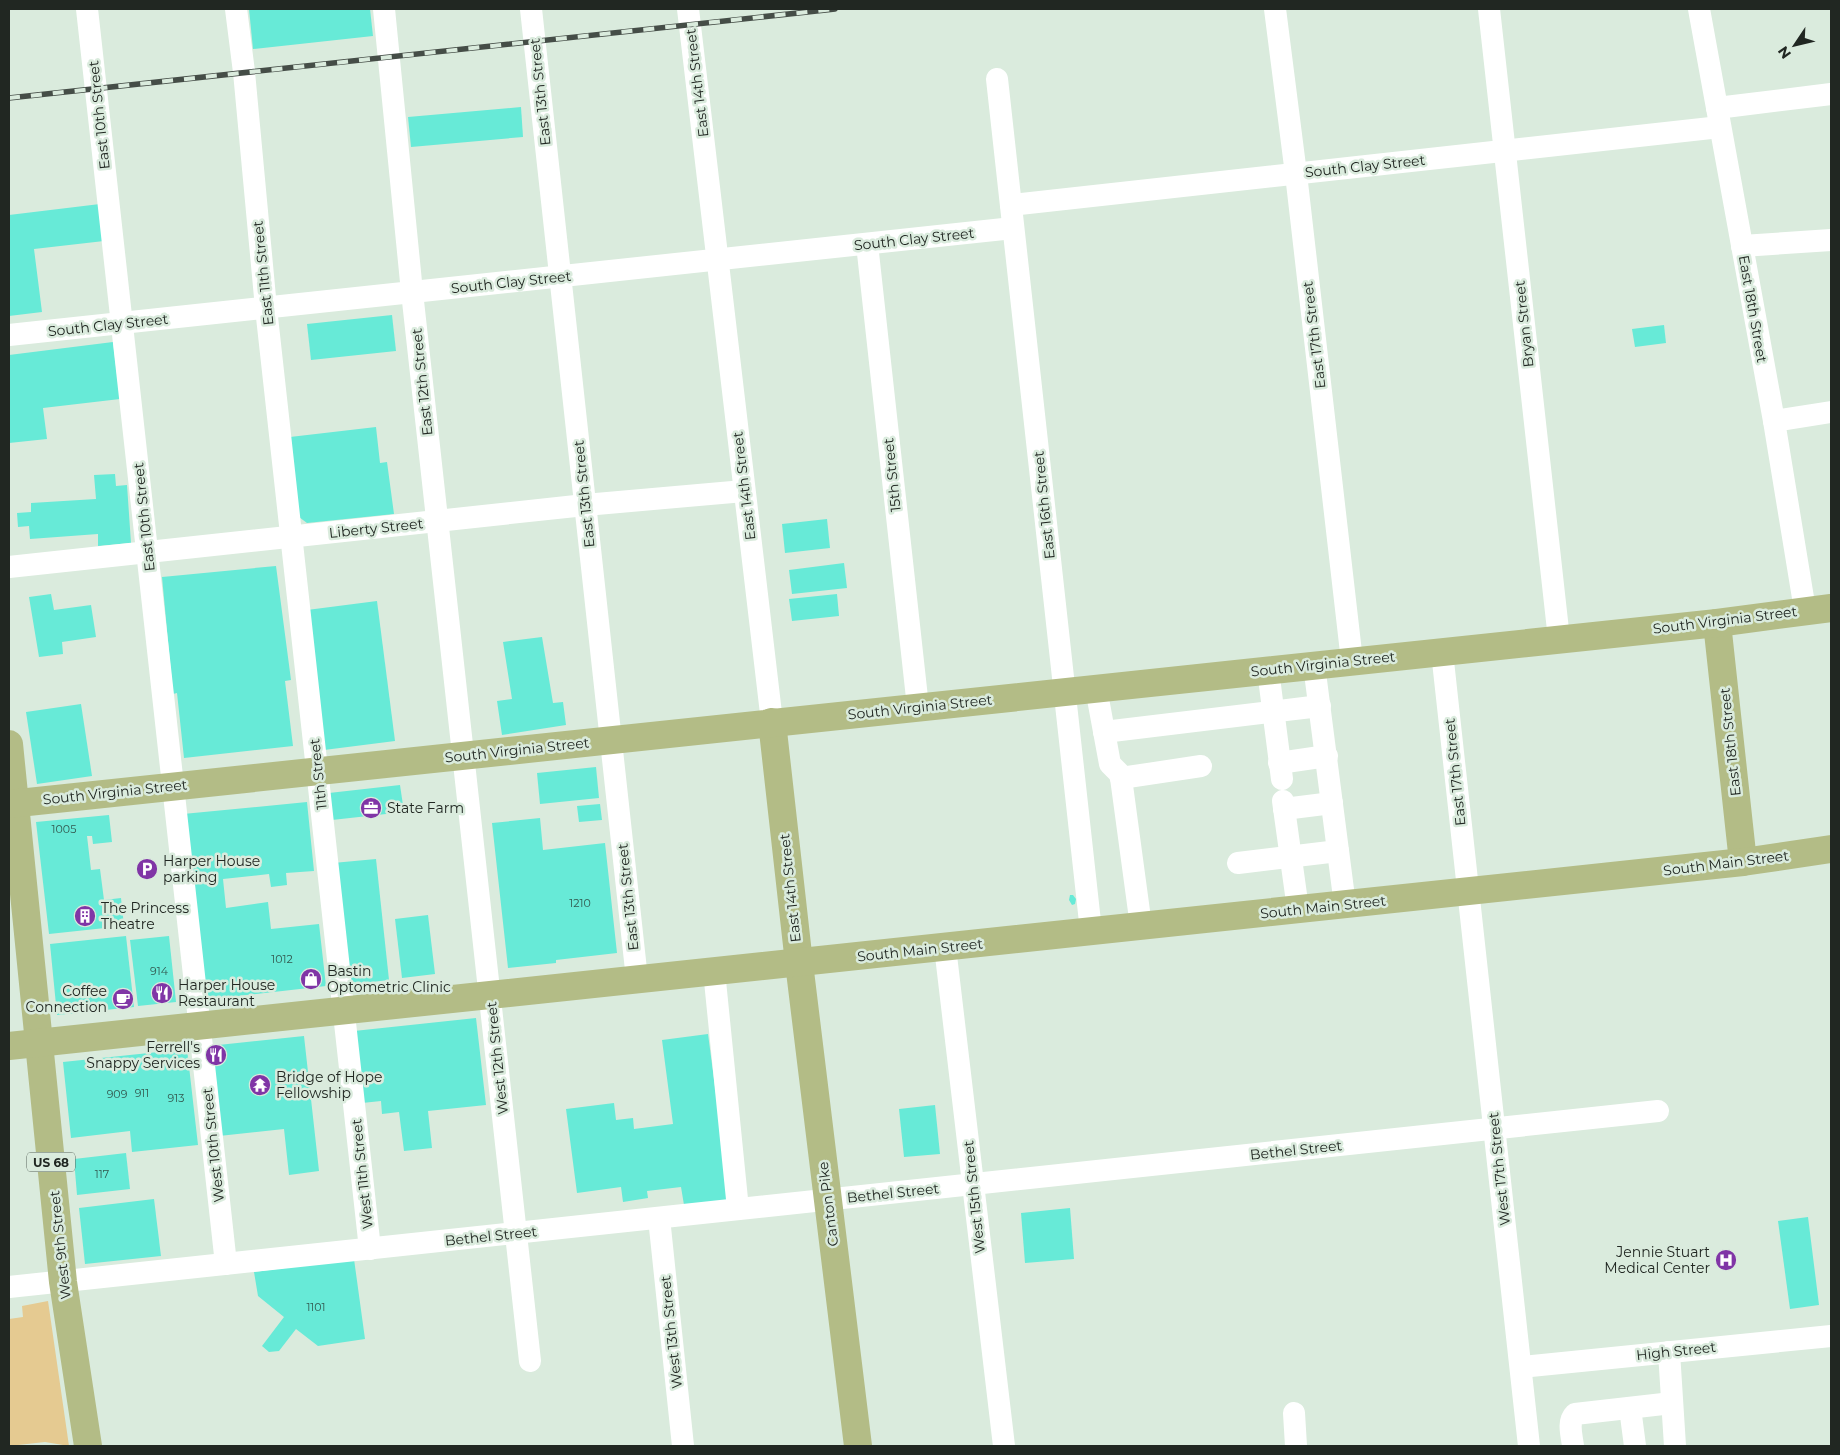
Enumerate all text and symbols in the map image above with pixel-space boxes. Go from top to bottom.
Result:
north arrow [1770,20,1820,70]
street label: East 14th Street [681,27,713,138]
street label: East 13th Street [525,37,555,147]
text: N [1774,43,1795,62]
street label: East 10th Street [84,59,114,170]
street label: South Clay Street [1304,151,1426,181]
street label: East 11th Street [249,220,277,326]
street label: South Clay Street [853,224,975,254]
street label: East 18th Street [1735,254,1771,364]
street label: South Clay Street [450,267,572,297]
street label: Bryan Street [1510,279,1538,368]
street label: East 17th Street [1298,280,1330,390]
street label: South Clay Street [47,310,169,340]
street label: East 12th Street [407,327,437,437]
street label: East 14th Street [728,430,760,541]
street label: 15th Street [879,437,905,513]
street label: East 13th Street [569,439,599,549]
street label: East 16th Street [1029,450,1059,560]
street label: East 10th Street [129,461,159,572]
street label: Liberty Street [328,514,424,542]
street label: South Virginia Street [1652,602,1798,638]
street label: South Virginia Street [1250,647,1396,681]
street label: East 18th Street [1715,687,1745,797]
street label: South Virginia Street [847,690,993,724]
street label: East 17th Street [1440,717,1470,827]
street label: South Virginia Street [444,733,590,767]
street label: 11th Street [305,737,331,810]
street label: South Virginia Street [42,775,188,809]
office icon: State Farm [359,796,383,820]
place label: State Farm [387,799,464,817]
house number: 1005 [52,822,76,836]
street label: East 14th Street [775,832,805,943]
street label: East 13th Street [613,842,643,952]
street label: South Main Street [1662,846,1790,880]
place label: Harper House parking [163,852,260,886]
parking icon: Harper House parking [135,857,159,881]
street label: South Main Street [1259,891,1387,923]
house number: 1210 [569,896,591,910]
place label: The Princess Theatre [101,899,189,933]
building icon: The Princess Theatre [73,904,97,928]
street label: South Main Street [856,934,984,966]
house number: 1012 [271,952,293,966]
place label: Bastin Optometric Clinic [327,962,451,996]
house number: 914 [150,964,169,978]
shop icon: Bastin Optometric Clinic [299,967,323,991]
place label: Harper House Restaurant [178,976,275,1010]
restaurant icon: Harper House Restaurant [150,981,174,1005]
place label: Coffee Connection [26,982,107,1016]
cafe icon: Coffee Connection [111,987,135,1011]
street label: West 12th Street [482,1000,512,1115]
place label: Ferrell's Snappy Services [86,1038,200,1072]
restaurant icon: Ferrell's Snappy Services [204,1043,228,1067]
place label: Bridge of Hope Fellowship [276,1068,382,1102]
temple icon: Bridge of Hope Fellowship [248,1073,272,1097]
house number: 911 [135,1086,149,1100]
house number: 909 [107,1087,128,1101]
street label: West 10th Street [198,1087,228,1203]
house number: 913 [168,1091,184,1105]
street label: West 17th Street [1484,1111,1514,1226]
street label: West 11th Street [347,1118,377,1230]
street label: Bethel Street [1249,1136,1343,1164]
street label: West 15th Street [959,1139,989,1254]
road number: US 68 [27,1152,75,1172]
street label: Canton Pike [814,1161,842,1247]
house number: 117 [95,1167,109,1181]
street label: Bethel Street [846,1179,940,1207]
street label: West 9th Street [45,1189,75,1300]
street label: Bethel Street [444,1222,538,1250]
place label: Jennie Stuart Medical Center [1604,1243,1710,1277]
hospital icon: Jennie Stuart Medical Center [1714,1248,1738,1272]
street label: West 13th Street [656,1274,686,1389]
house number: 1101 [306,1300,326,1314]
street label: High Street [1635,1338,1717,1364]

